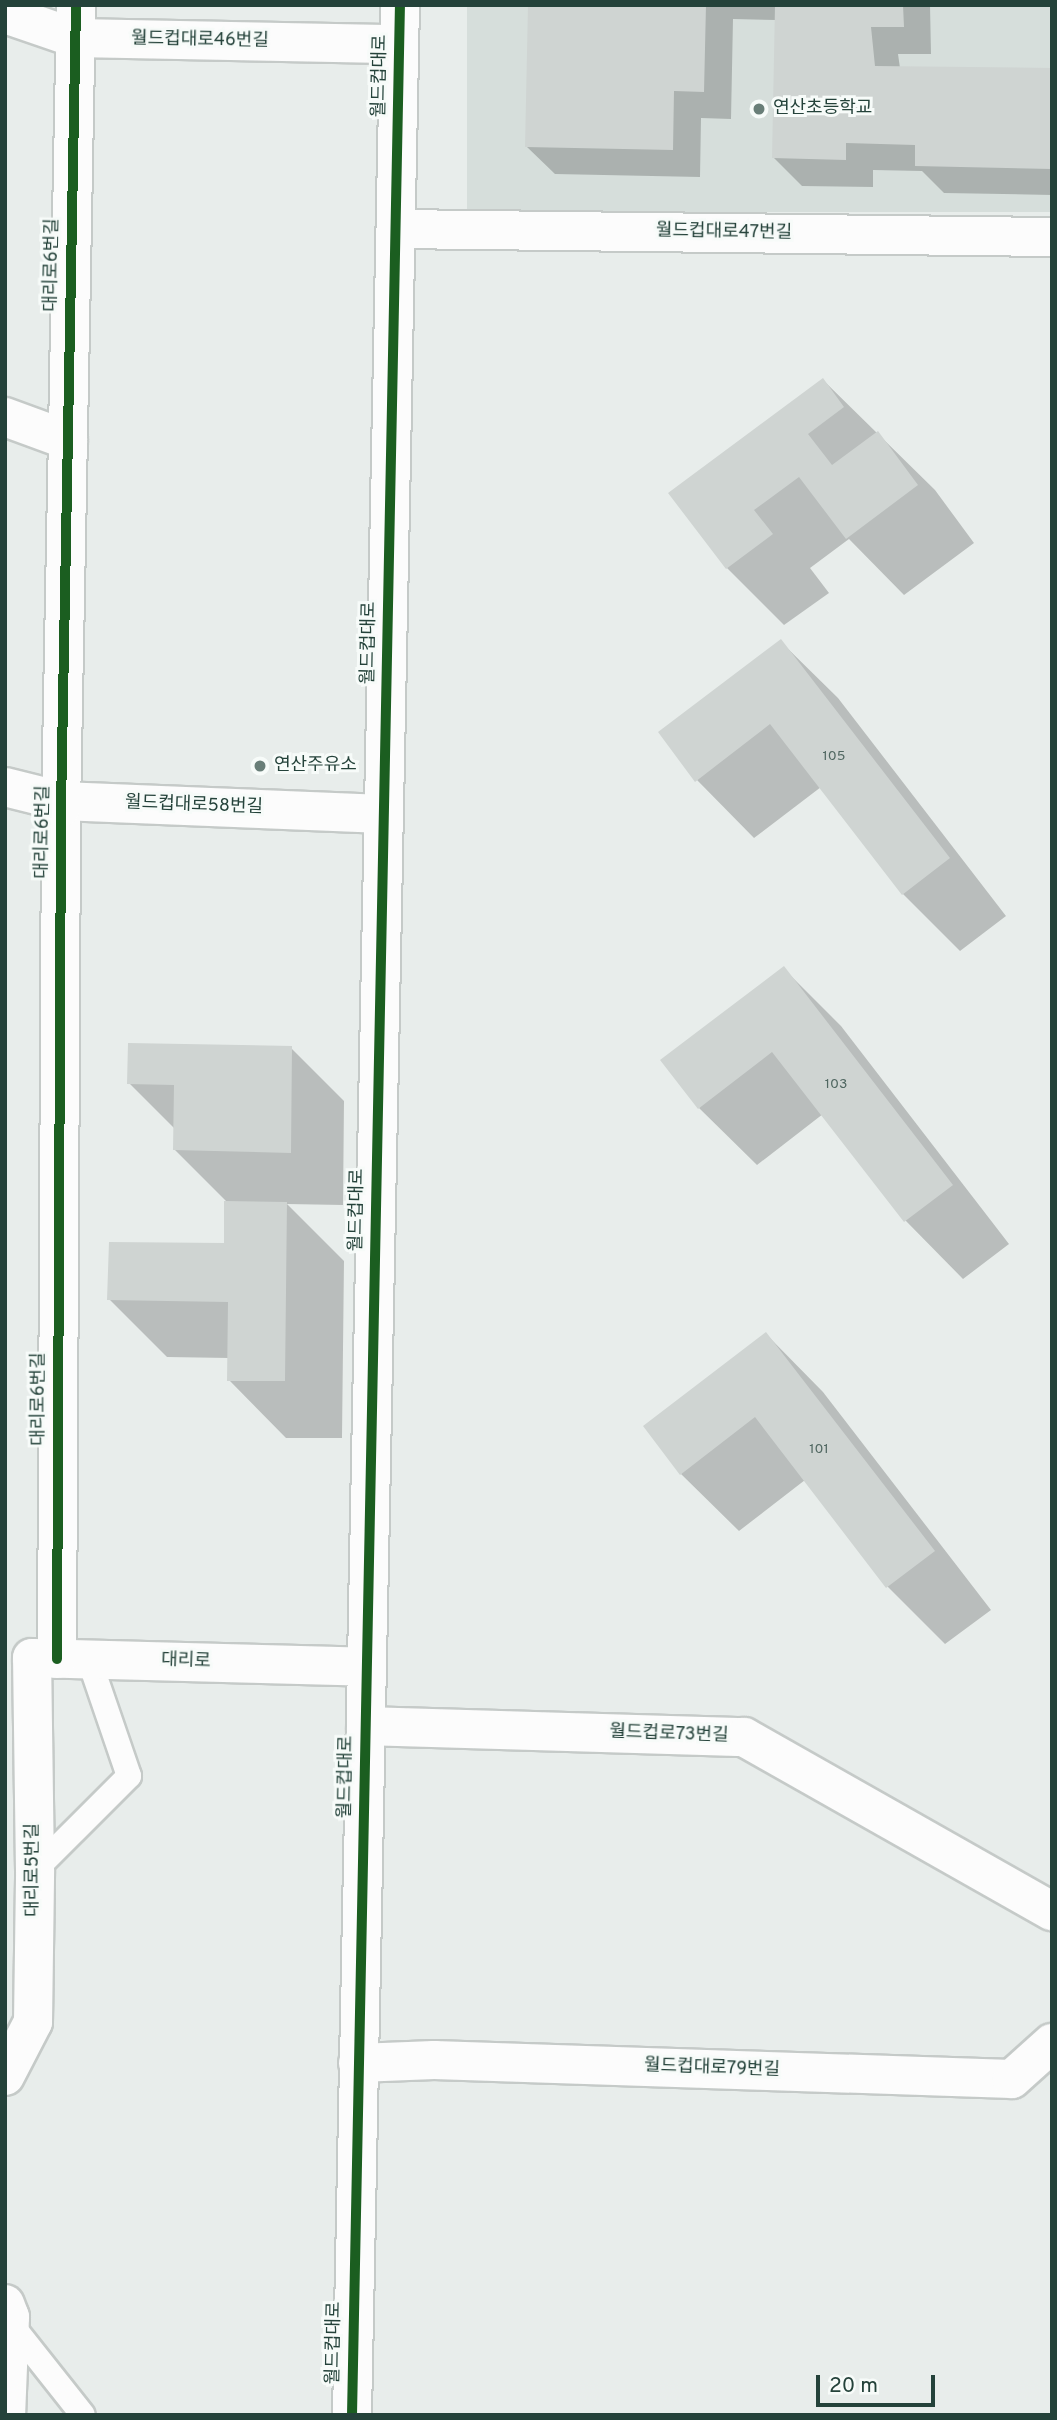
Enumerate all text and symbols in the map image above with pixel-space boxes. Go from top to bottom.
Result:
street label: 월드컵대로46번길 [131,29,269,53]
street label: 월드컵대로 [369,34,393,118]
place label: 연산초등학교 [773,98,872,120]
marker: 연산초등학교 [751,101,767,117]
street label: 대리로6번길 [41,218,65,312]
street label: 월드컵대로47번길 [656,221,792,245]
street label: 월드컵대로 [358,601,382,685]
house number: 105 [823,749,845,765]
place label: 연산주유소 [274,755,357,777]
marker: 연산주유소 [252,758,268,774]
street label: 대리로6번길 [32,785,56,879]
street label: 월드컵대로58번길 [125,793,263,819]
house number: 103 [825,1077,847,1093]
street label: 월드컵대로 [346,1168,370,1252]
street label: 대리로6번길 [29,1352,51,1446]
house number: 101 [809,1442,829,1458]
street label: 대리로 [161,1650,211,1674]
street label: 월드컵로73번길 [609,1722,729,1748]
street label: 월드컵대로 [335,1735,359,1819]
street label: 대리로5번길 [23,1823,45,1917]
street label: 월드컵대로79번길 [644,2056,780,2082]
street label: 월드컵대로 [323,2301,347,2385]
scale bar [819,2360,938,2404]
text: 20 m [829,2373,878,2400]

